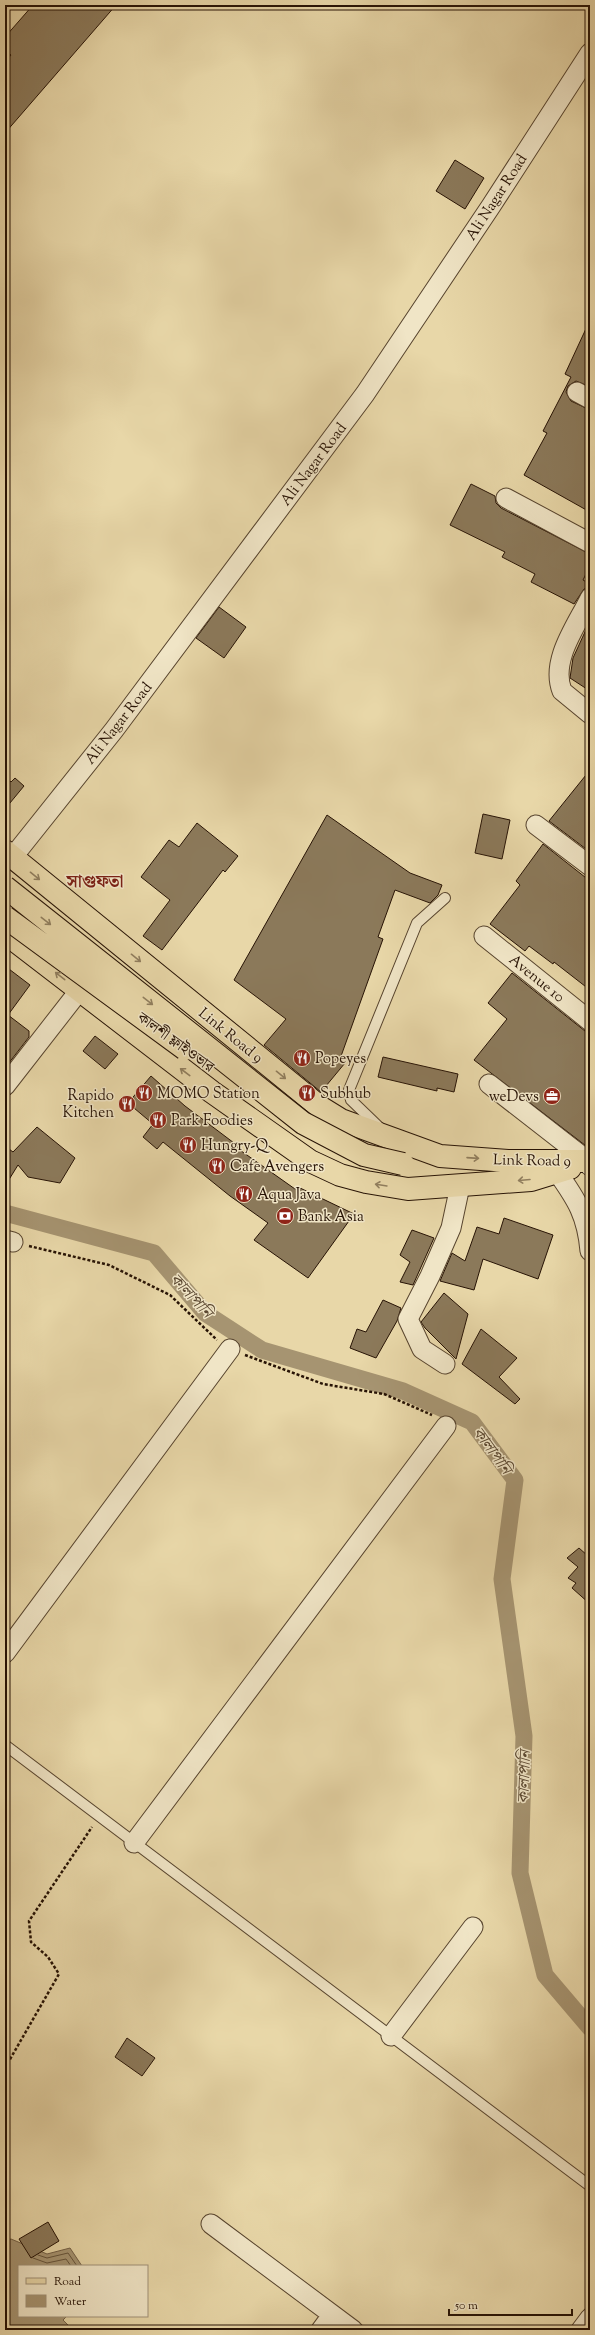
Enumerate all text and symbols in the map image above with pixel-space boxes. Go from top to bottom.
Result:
street label: Ali Nagar Road [461,150,533,245]
street label: Ali Nagar Road [276,419,353,511]
street label: Ali Nagar Road [80,678,158,769]
district label: সাগুফতা [66,871,123,895]
one-way arrow [29,872,40,881]
one-way arrow [40,917,51,926]
street label: Avenue 10 [504,950,568,1008]
one-way arrow [131,953,141,962]
one-way arrow [54,972,65,980]
one-way arrow [143,997,154,1006]
street label: Link Road 9 [193,1004,267,1069]
street label: কালশী ফ্লাইওভার [132,1008,219,1079]
restaurant icon: Popeyes [292,1048,312,1068]
place label: Popeyes [315,1049,366,1070]
one-way arrow [180,1068,191,1076]
one-way arrow [275,1070,286,1079]
restaurant icon: MOMO Station [134,1083,154,1103]
restaurant icon: Subhub [297,1083,317,1103]
place label: MOMO Station [157,1084,260,1105]
place label: Subhub [320,1084,371,1105]
place label: Rapido Kitchen [63,1086,114,1124]
office icon: weDevs [542,1086,562,1106]
place label: weDevs [489,1087,539,1108]
restaurant icon: Rapido Kitchen [117,1094,137,1114]
restaurant icon: Park Foodies [148,1110,168,1130]
place label: Park Foodies [171,1111,253,1132]
restaurant icon: Hungry-Q [178,1135,198,1155]
place label: Hungry-Q [201,1136,270,1157]
street label: Link Road 9 [493,1150,571,1173]
one-way arrow [466,1155,479,1162]
restaurant icon: Cafe Avengers [207,1156,227,1176]
place label: Cafe Avengers [230,1157,324,1178]
one-way arrow [518,1177,531,1184]
one-way arrow [375,1181,388,1189]
restaurant icon: Aqua Java [234,1184,254,1204]
place label: Aqua Java [257,1185,321,1206]
bank icon: Bank Asia [275,1206,295,1226]
place label: Bank Asia [298,1207,364,1228]
water label: কালাপানি [164,1269,219,1327]
water label: কালাপানি [466,1423,518,1483]
water label: কালাপানি [513,1746,538,1804]
legend [18,2265,148,2317]
text: Road [54,2273,81,2291]
scale bar [449,2291,572,2317]
text: Water [54,2293,87,2311]
text: 50 m [454,2297,478,2315]

